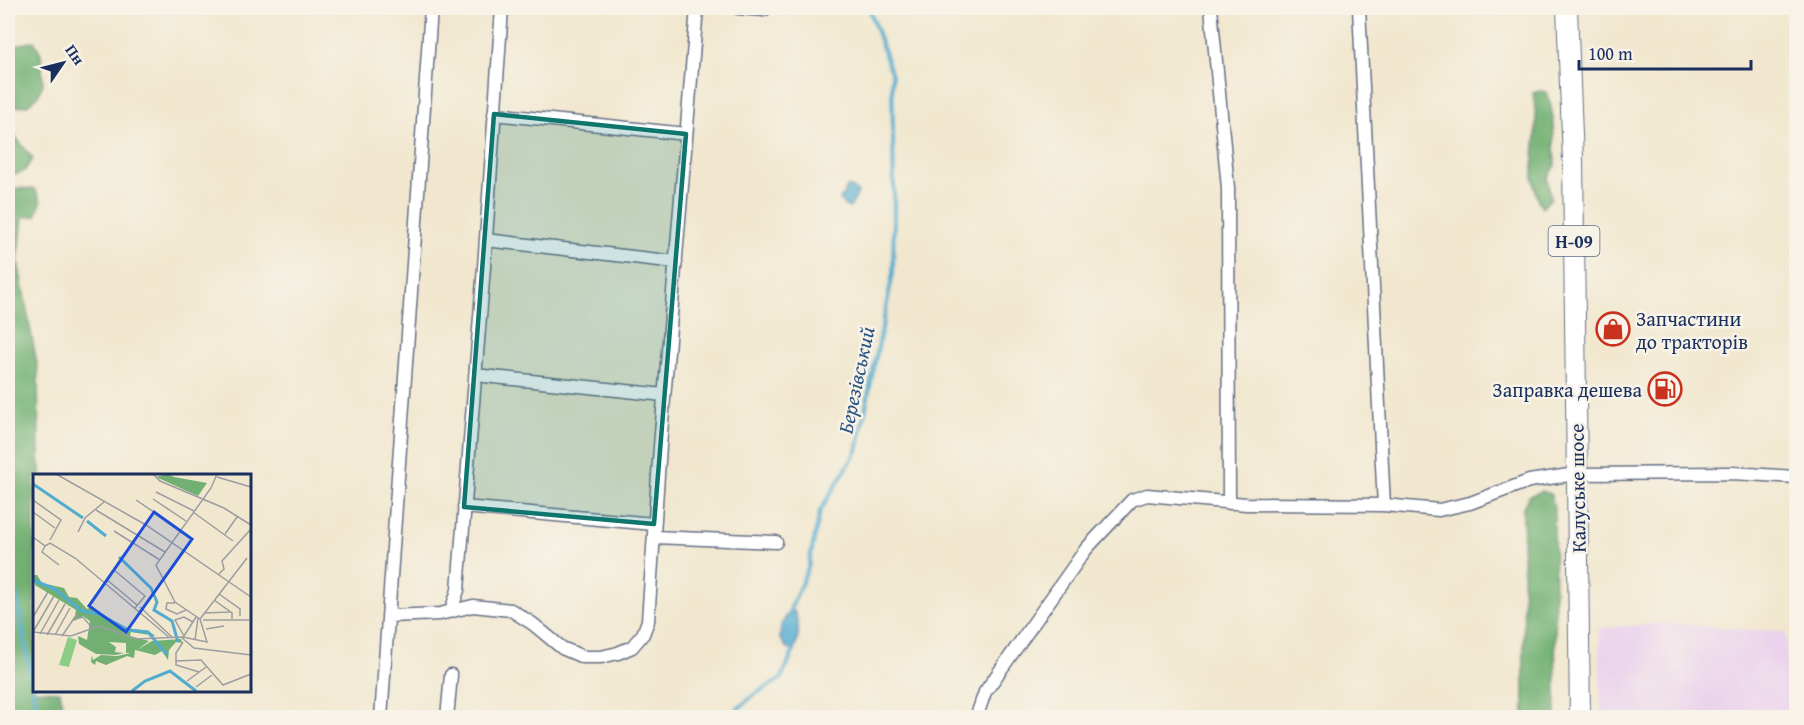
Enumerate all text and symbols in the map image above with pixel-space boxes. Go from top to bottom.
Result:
north arrow [33,33,93,93]
scale bar [1579,33,1752,71]
text: Пн [60,39,91,70]
text: 100 m [1588,40,1633,67]
road number: Н-09 [1548,226,1600,256]
place label: Запчастини до тракторів [1636,304,1748,356]
shop icon: Запчастини до тракторів [1595,311,1631,347]
water label: Березівський [830,323,883,436]
fuel station icon: Заправка дешева [1647,371,1683,407]
place label: Заправка дешева [1492,375,1642,404]
street label: Калуське шосе [1561,423,1593,553]
inset map [33,474,250,692]

